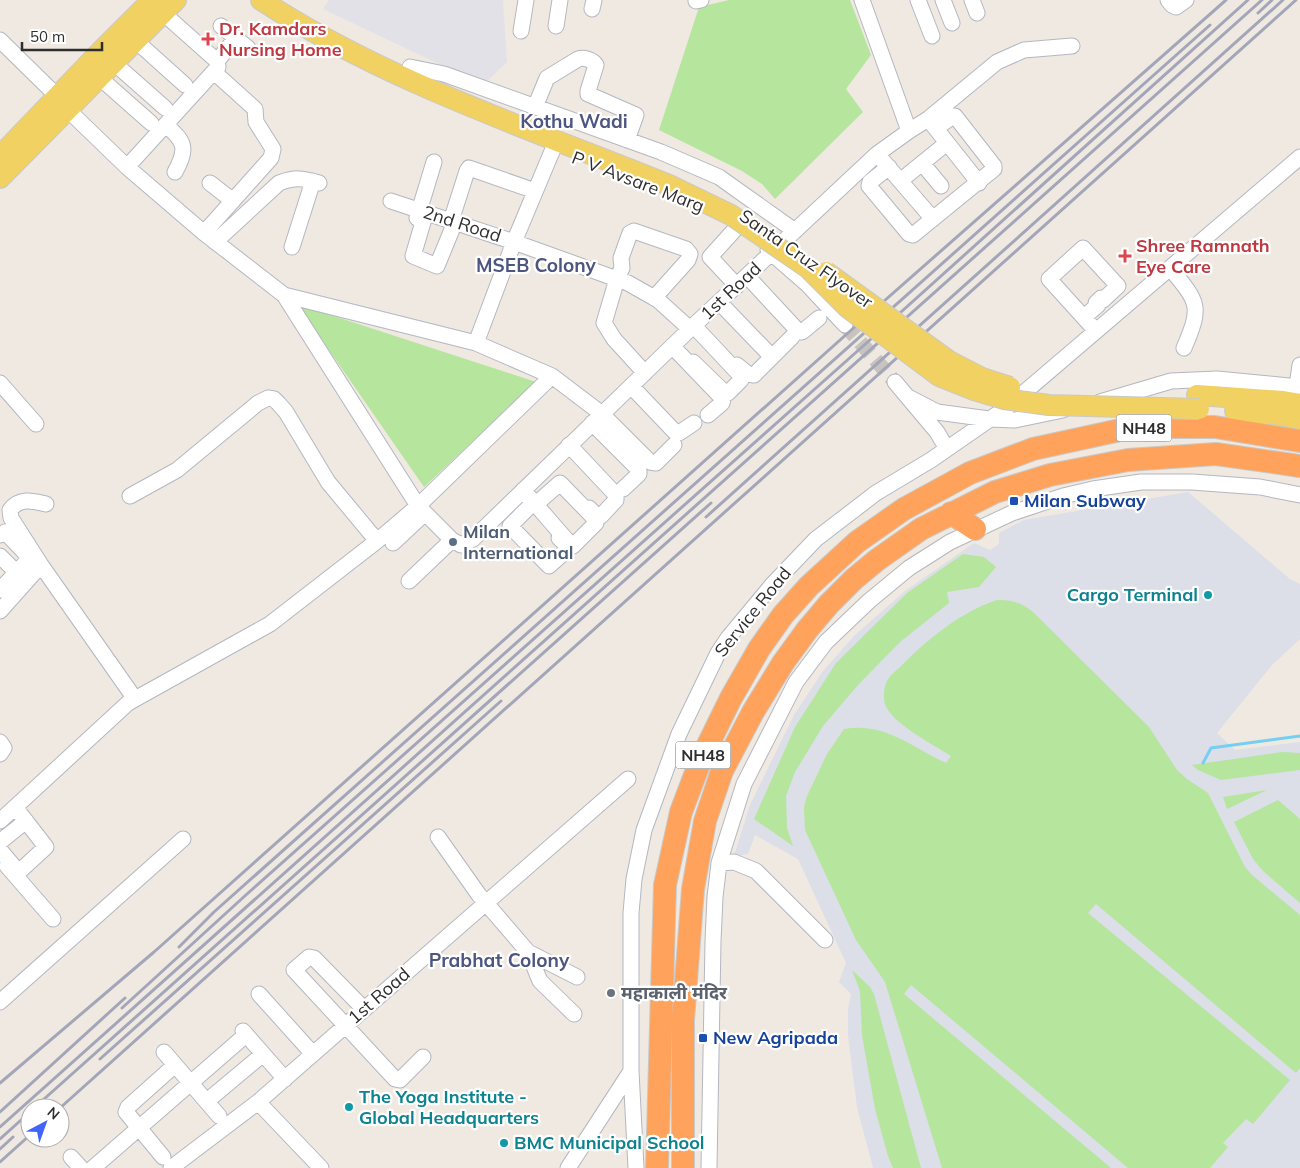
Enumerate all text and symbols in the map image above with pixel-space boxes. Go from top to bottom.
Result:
place label: Dr. Kamdars Nursing Home [219,17,342,61]
scale bar [22,20,102,52]
text: 50 m [30,27,65,46]
marker: Dr. Kamdars Nursing Home [201,32,215,46]
district label: Kothu Wadi [520,109,628,133]
street label: P V Avsare Marg [569,146,708,217]
street label: 2nd Road [420,200,504,247]
street label: Santa Cruz Flyover [735,204,878,313]
place label: Shree Ramnath Eye Care [1136,234,1270,278]
marker: Shree Ramnath Eye Care [1118,249,1132,263]
district label: MSEB Colony [476,253,597,277]
street label: 1st Road [695,257,766,325]
road number: NH48 [1116,414,1172,442]
place label: Milan Subway [1024,489,1146,512]
marker: Milan Subway [1008,495,1020,507]
place label: Milan International [463,520,574,564]
marker: Milan International [447,536,459,548]
street label: Service Road [709,562,796,661]
place label: Cargo Terminal [1067,583,1198,606]
marker: Cargo Terminal [1202,589,1214,601]
road number: NH48 [676,742,730,768]
district label: Prabhat Colony [429,948,570,972]
street label: 1st Road [343,962,414,1029]
place label: महाकाली मंदिर [621,981,728,1004]
marker: महाकाली मंदिर [605,987,617,999]
place label: New Agripada [713,1026,838,1049]
marker: New Agripada [697,1032,709,1044]
place label: The Yoga Institute - Global Headquarters [359,1085,539,1129]
north arrow [20,1098,70,1148]
marker: The Yoga Institute - Global Headquarters [343,1101,355,1113]
text: N [44,1103,63,1123]
place label: BMC Municipal School [514,1131,705,1154]
marker: BMC Municipal School [498,1137,510,1149]

